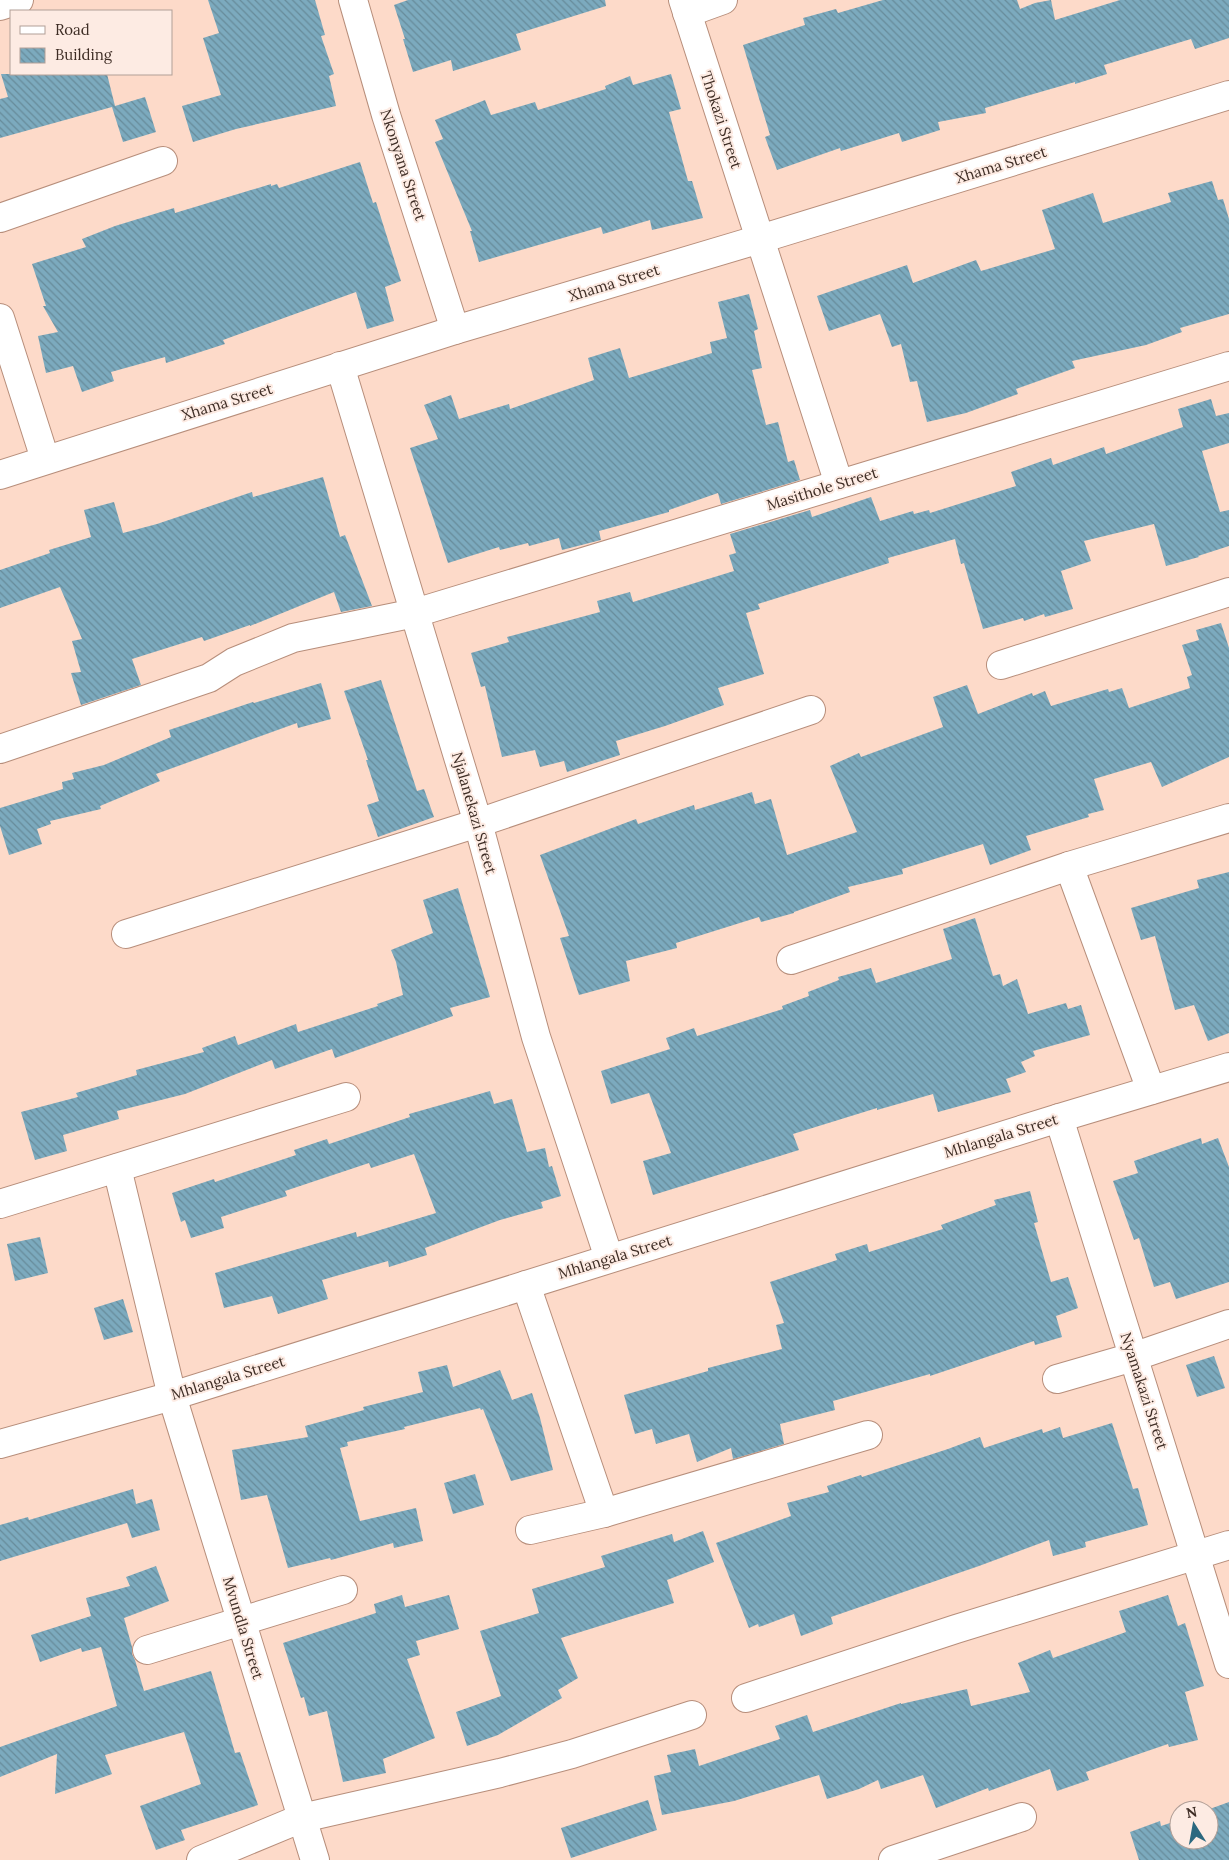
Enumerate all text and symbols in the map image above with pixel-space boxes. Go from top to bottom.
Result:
legend [10,10,172,75]
text: Road [55,20,90,39]
text: Building [55,45,113,64]
street label: Thokazi Street [697,69,746,171]
street label: Nkonyana Street [376,107,431,223]
street label: Xhama Street [953,142,1049,187]
street label: Xhama Street [566,260,662,305]
street label: Xhama Street [179,379,275,424]
street label: Masithole Street [764,463,880,514]
street label: Njalanekazi Street [448,750,501,876]
street label: Mhlangala Street [942,1109,1060,1162]
street label: Mhlangala Street [556,1230,674,1283]
street label: Nyamakazi Street [1117,1330,1172,1452]
street label: Mhlangala Street [169,1351,287,1404]
street label: Mvundla Street [219,1574,268,1682]
north arrow [1169,1800,1219,1850]
text: N [1184,1802,1199,1822]

